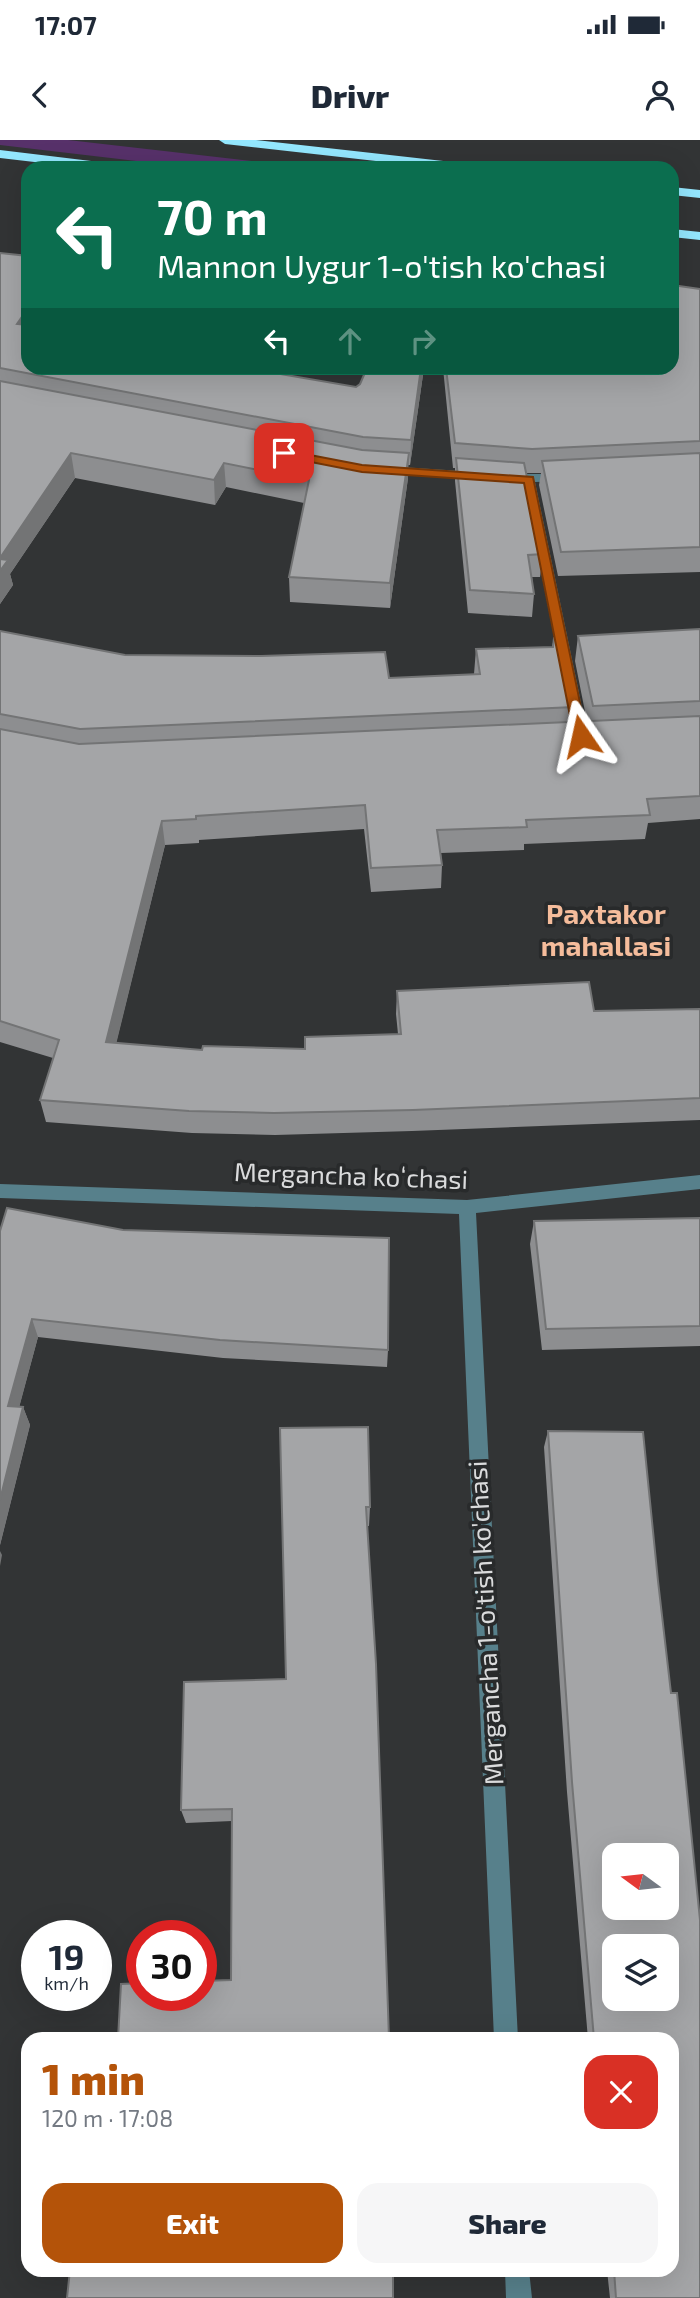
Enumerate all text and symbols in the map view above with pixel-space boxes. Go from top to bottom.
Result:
text: 17:07 [35,9,97,40]
icon: back [21,76,59,114]
text: Drivr [311,76,389,114]
icon: person [641,76,679,114]
text: 70 m [157,186,268,245]
icon: left [42,189,133,280]
text: Mannon Uygur 1-o'tish ko'chasi [157,246,606,284]
icon: left [258,322,296,360]
icon: ahead [331,322,369,360]
icon: right [404,322,442,360]
pin [254,423,314,483]
icon: arrive [265,434,303,472]
position arrow [544,699,618,773]
district label: Paxtakor mahallasi [541,896,671,962]
street label: Mergancha koʻchasi [234,1155,469,1194]
street label: Mergancha 1-o'tish ko'chasi [461,1460,508,1786]
north arrow [602,1843,679,1920]
map controls [602,1843,679,2011]
speed limit sign: 30 [126,1920,217,2011]
button: layers [602,1934,679,2011]
text: 19 [49,1935,84,1977]
text: km/h [44,1972,89,1994]
text: 1 min [42,2053,145,2103]
button: close [584,2055,658,2129]
text: 120 m · 17:08 [42,2104,173,2132]
button: Exit [42,2183,343,2263]
button: Share [357,2183,658,2263]

